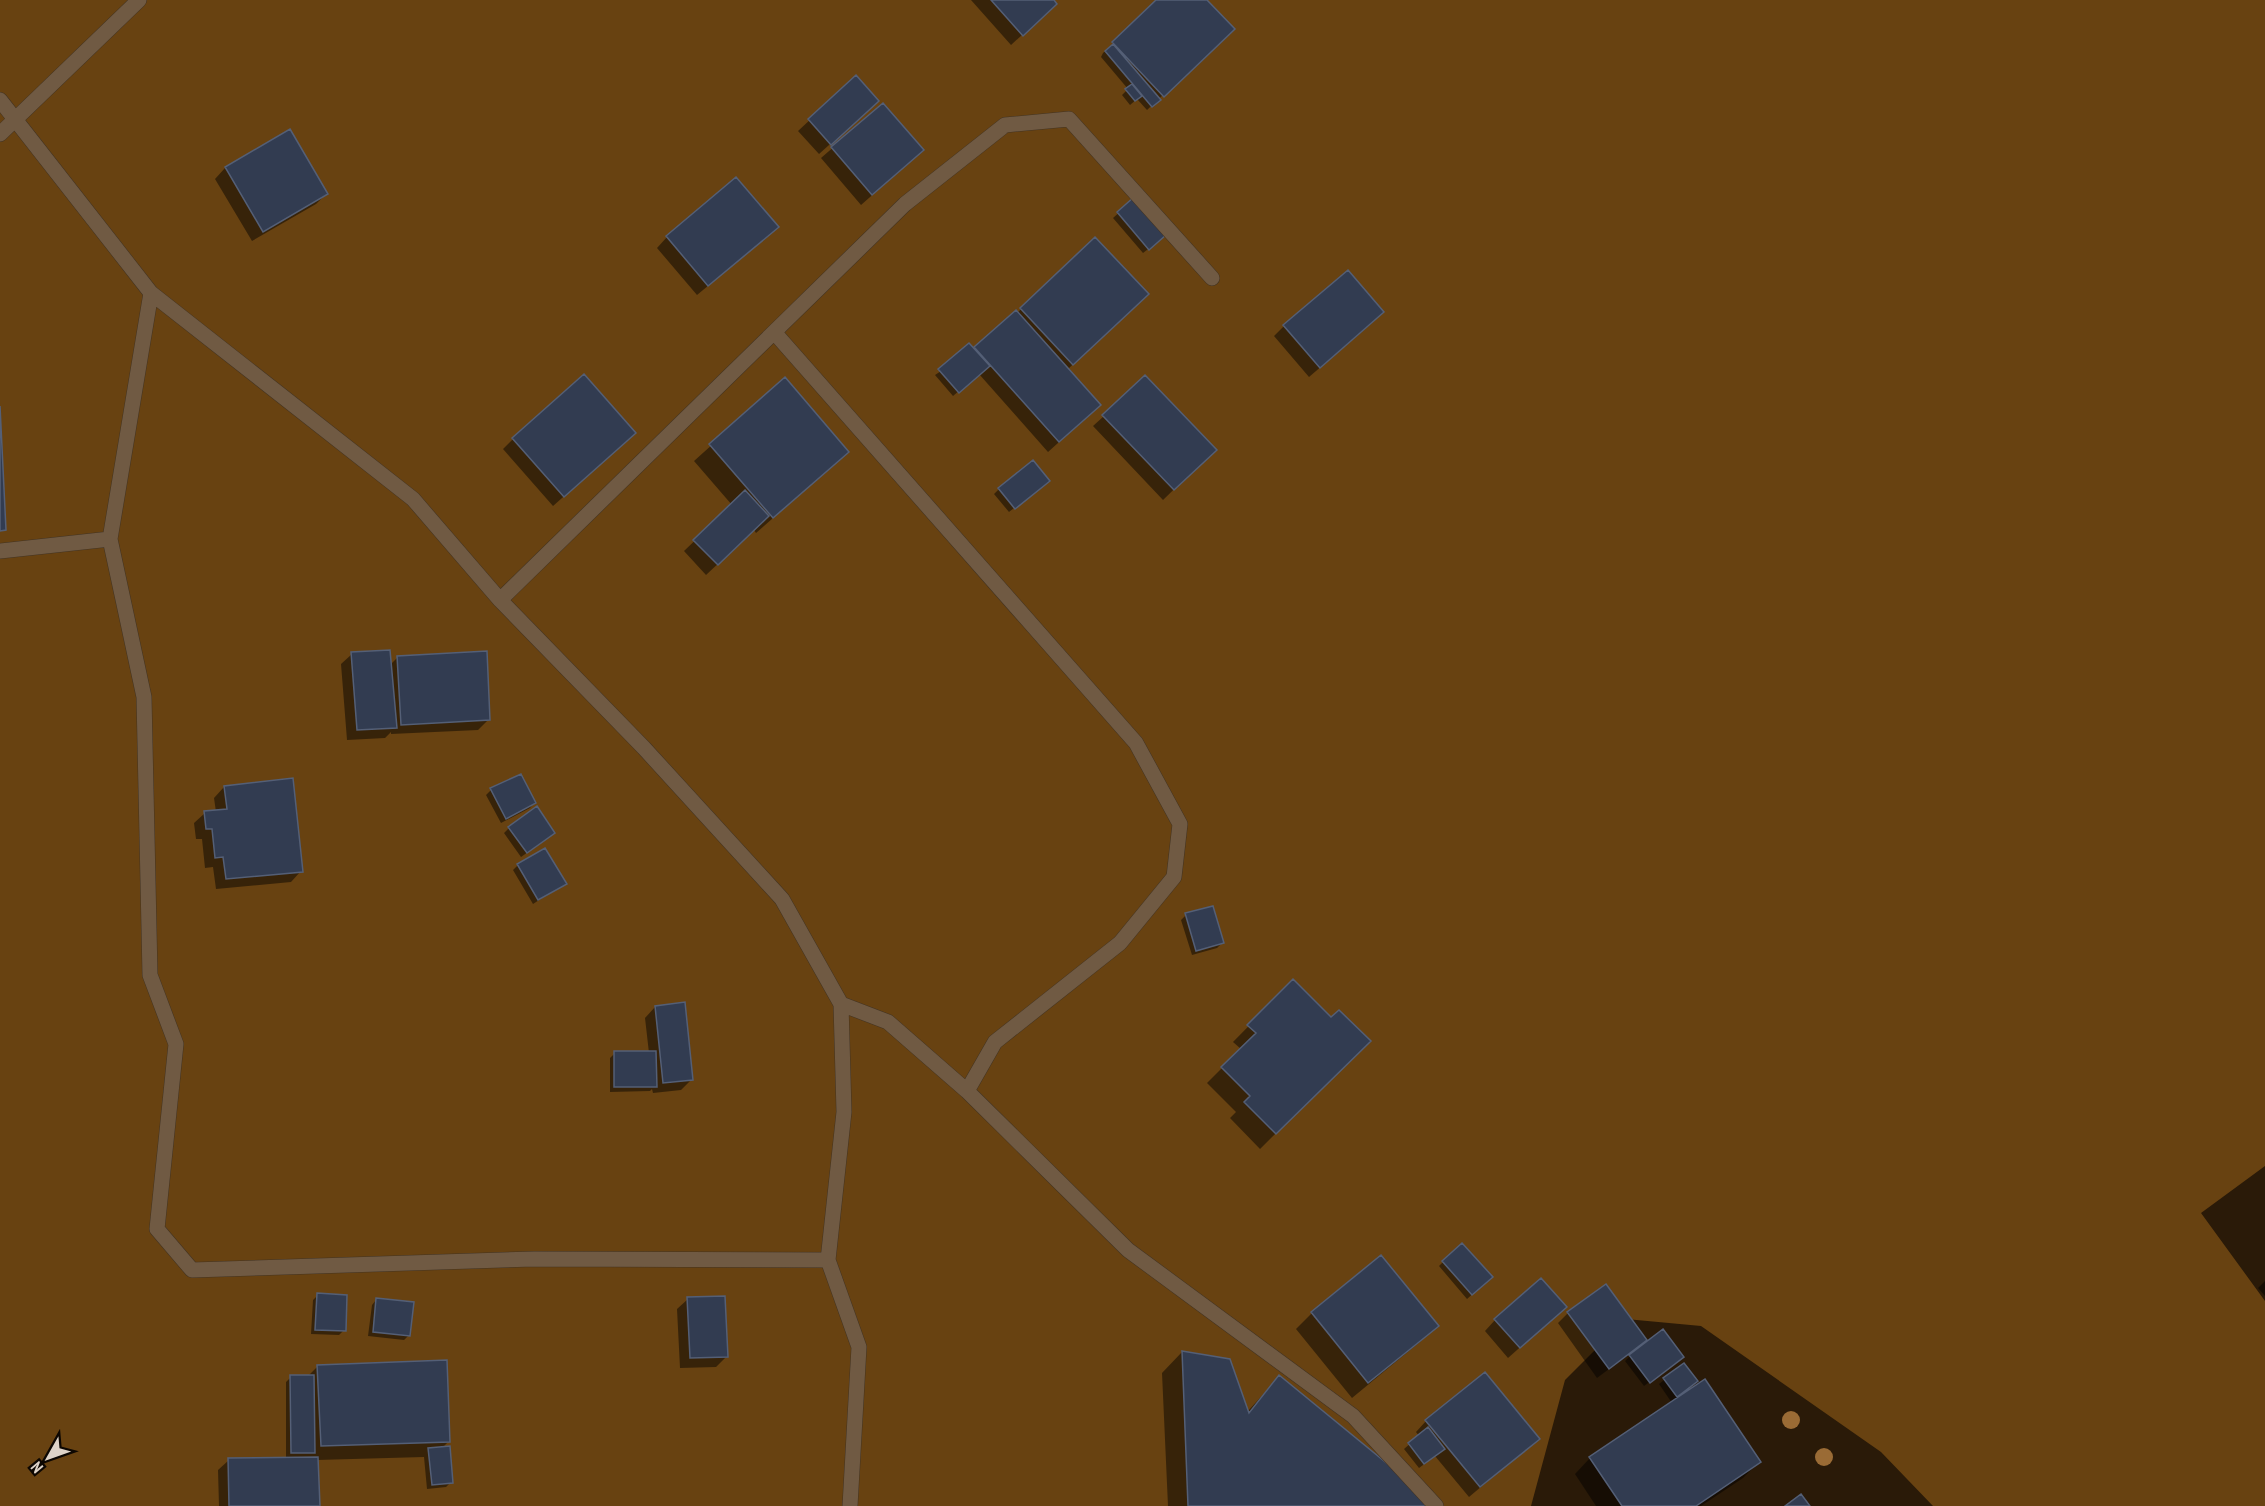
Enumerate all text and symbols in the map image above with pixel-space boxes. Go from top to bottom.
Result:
north arrow [18,1428,78,1488]
text: N [26,1458,47,1477]

